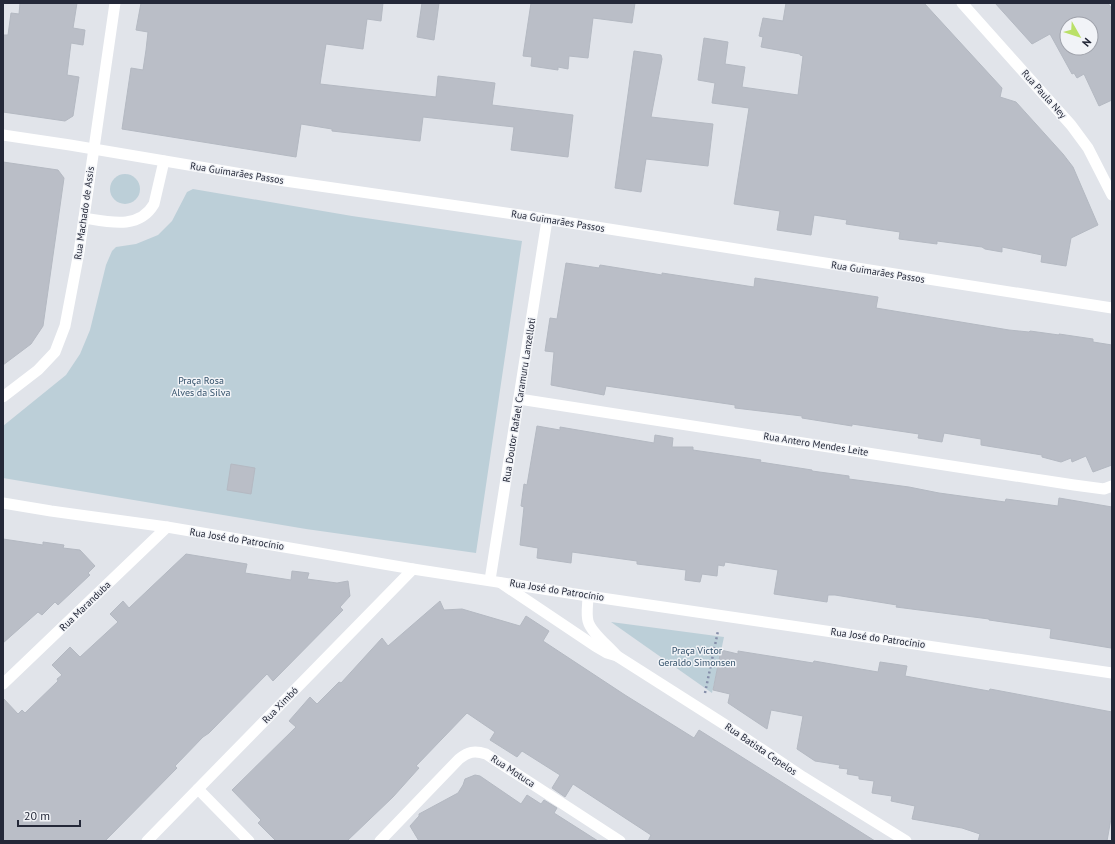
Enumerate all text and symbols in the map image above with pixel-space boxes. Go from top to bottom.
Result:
north arrow [1059,16,1099,56]
text: N [1079,35,1094,50]
street label: Rua Paula Ney [1019,67,1070,121]
street label: Rua Guimarães Passos [189,159,285,187]
street label: Rua Machado de Assis [71,166,97,260]
street label: Rua Guimarães Passos [510,207,606,235]
street label: Rua Guimarães Passos [830,258,926,286]
street label: Rua Doutor Rafael Caramuru Lanzelloti [500,317,538,483]
park label: Praça Rosa Alves da Silva [171,374,231,399]
street label: Rua Antero Mendes Leite [763,429,869,459]
street label: Rua José do Patrocínio [189,525,285,553]
street label: Rua José do Patrocínio [509,576,605,604]
street label: Rua Maranduba [56,578,114,634]
street label: Rua José do Patrocínio [830,625,926,651]
park label: Praça Victor Geraldo Simonsen [658,644,736,669]
street label: Rua Ximbó [259,684,301,726]
street label: Rua Batista Cepelos [722,720,800,778]
street label: Rua Motuca [488,752,538,790]
scale bar [18,802,80,828]
text: 20 m [24,808,50,823]

